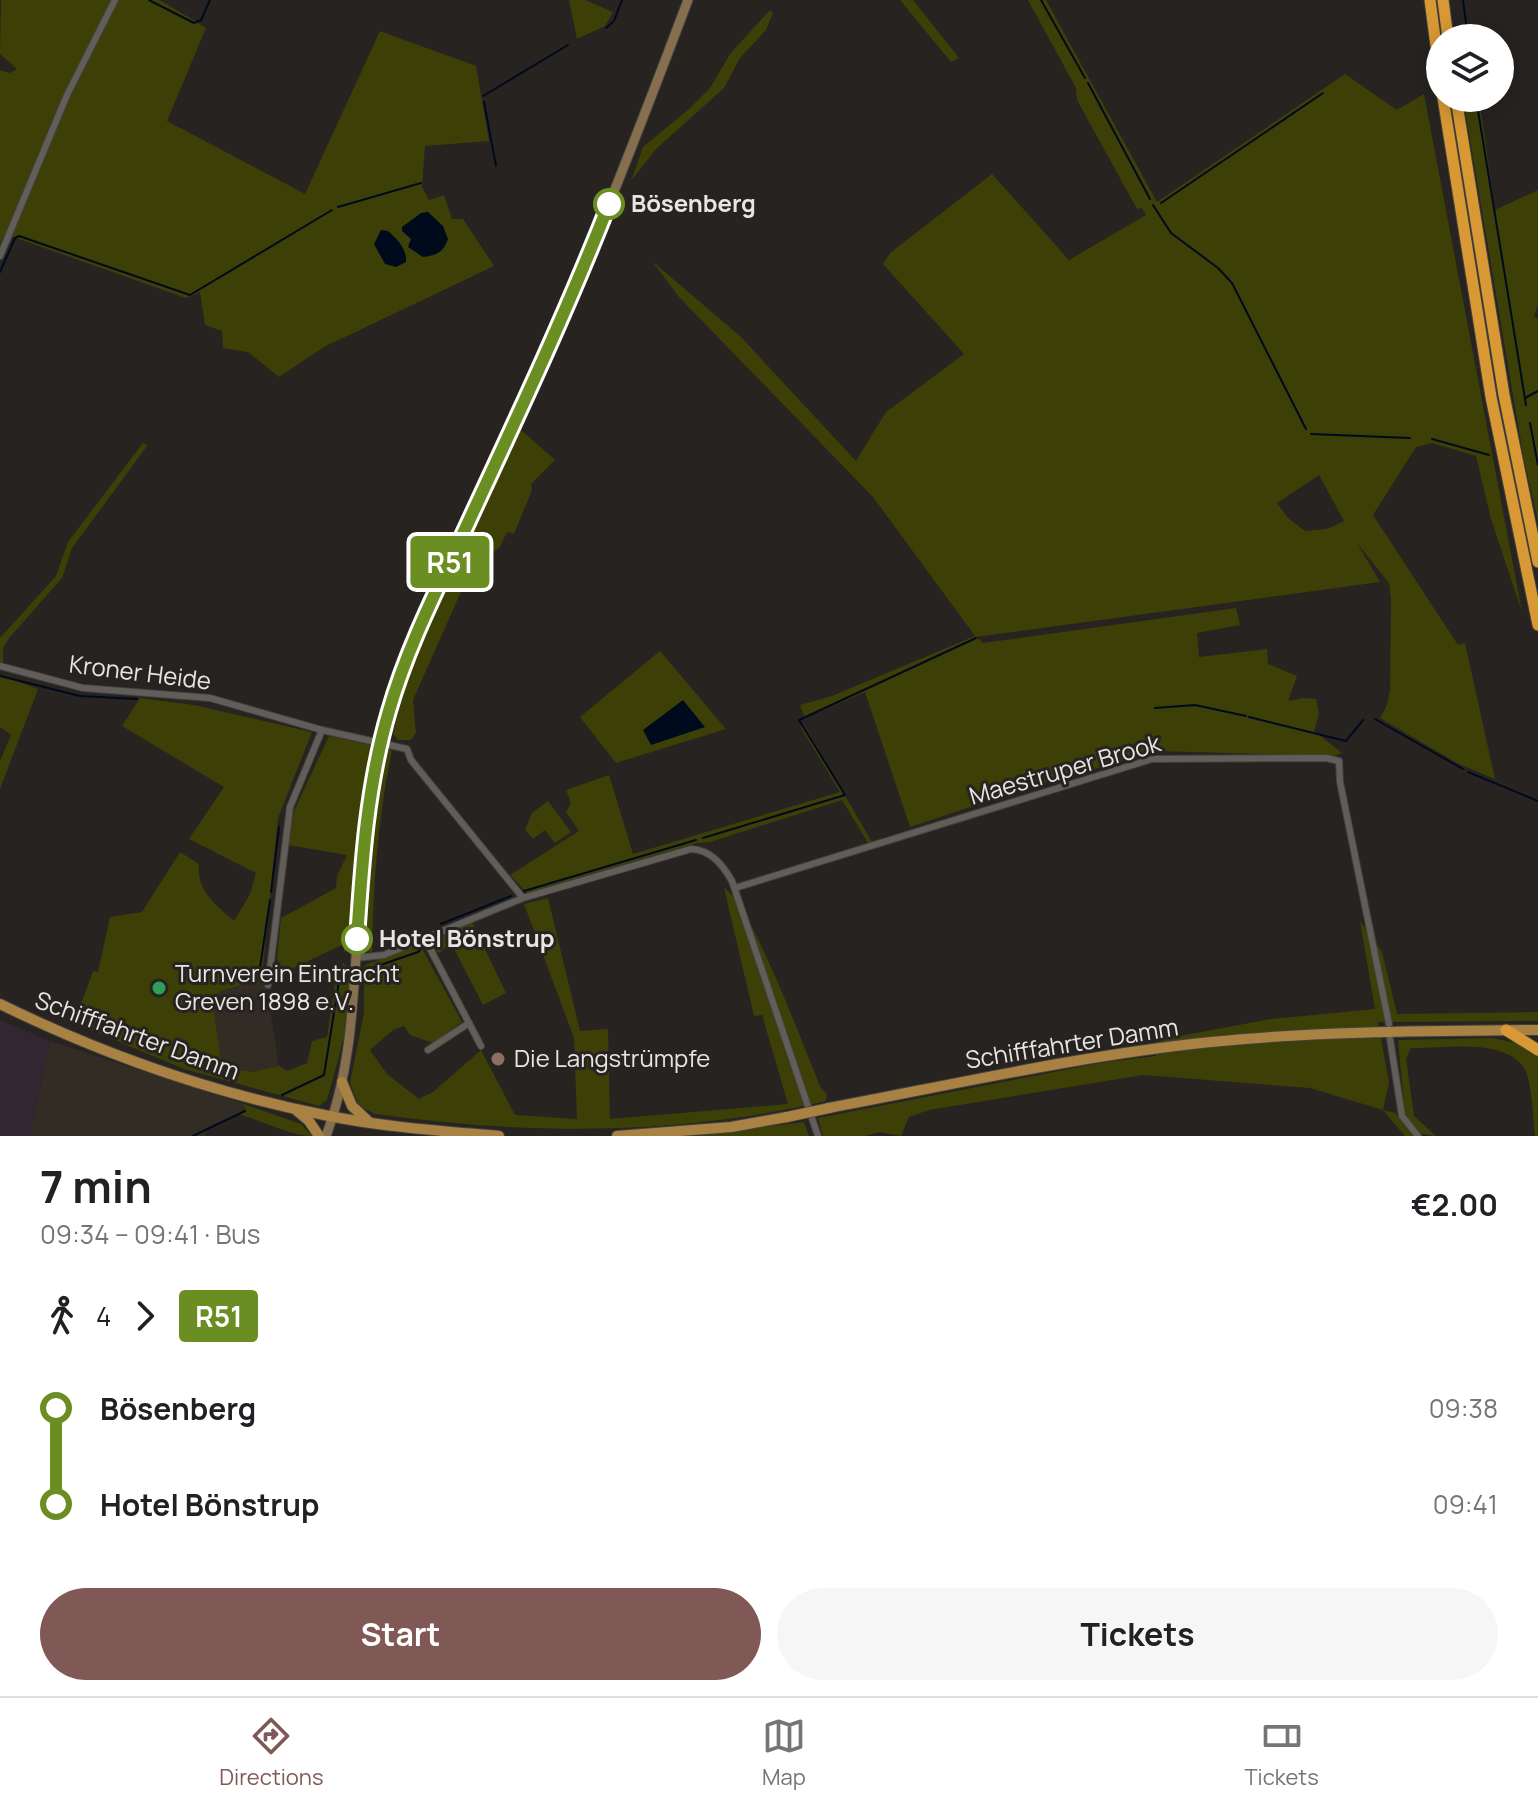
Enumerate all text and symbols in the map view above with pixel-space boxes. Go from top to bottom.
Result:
map controls [1426,24,1514,112]
button: layers [1426,24,1514,112]
place label: Bösenberg [631,186,756,219]
marker: Bösenberg [594,189,624,219]
line badge: R51 [404,536,496,588]
text: R51 [426,543,474,581]
street label: Kroner Heide [67,646,213,697]
street label: Maestruper Brook [965,725,1165,812]
place label: Hotel Bönstrup [379,921,555,954]
marker: Hotel Bönstrup [342,924,372,954]
place label: Turnverein Eintracht Greven 1898 e.V. [175,956,400,1017]
marker: Turnverein Eintracht Greven 1898 e.V. [150,979,168,997]
street label: Schifffahrter Damm [31,982,244,1087]
street label: Schifffahrter Damm [963,1009,1181,1076]
place label: Die Langstrümpfe [514,1041,710,1074]
marker: Die Langstrümpfe [489,1050,507,1068]
text: 7 min [40,1156,152,1216]
text: €2.00 [1411,1184,1498,1225]
text: 09:34 – 09:41 · Bus [40,1216,260,1252]
icon: walk [40,1294,84,1338]
icon: forward [123,1294,167,1338]
text: R51 [195,1297,242,1335]
text: 4 [96,1298,111,1334]
text: Bösenberg [100,1388,256,1429]
text: 09:38 [1429,1390,1498,1426]
text: Hotel Bönstrup [100,1484,320,1525]
text: 09:41 [1433,1486,1498,1522]
button: Start [40,1588,761,1680]
button: Tickets [777,1588,1498,1680]
tab: Directions [219,1714,323,1792]
tab: Map [762,1714,806,1792]
tab: Tickets [1244,1714,1319,1792]

